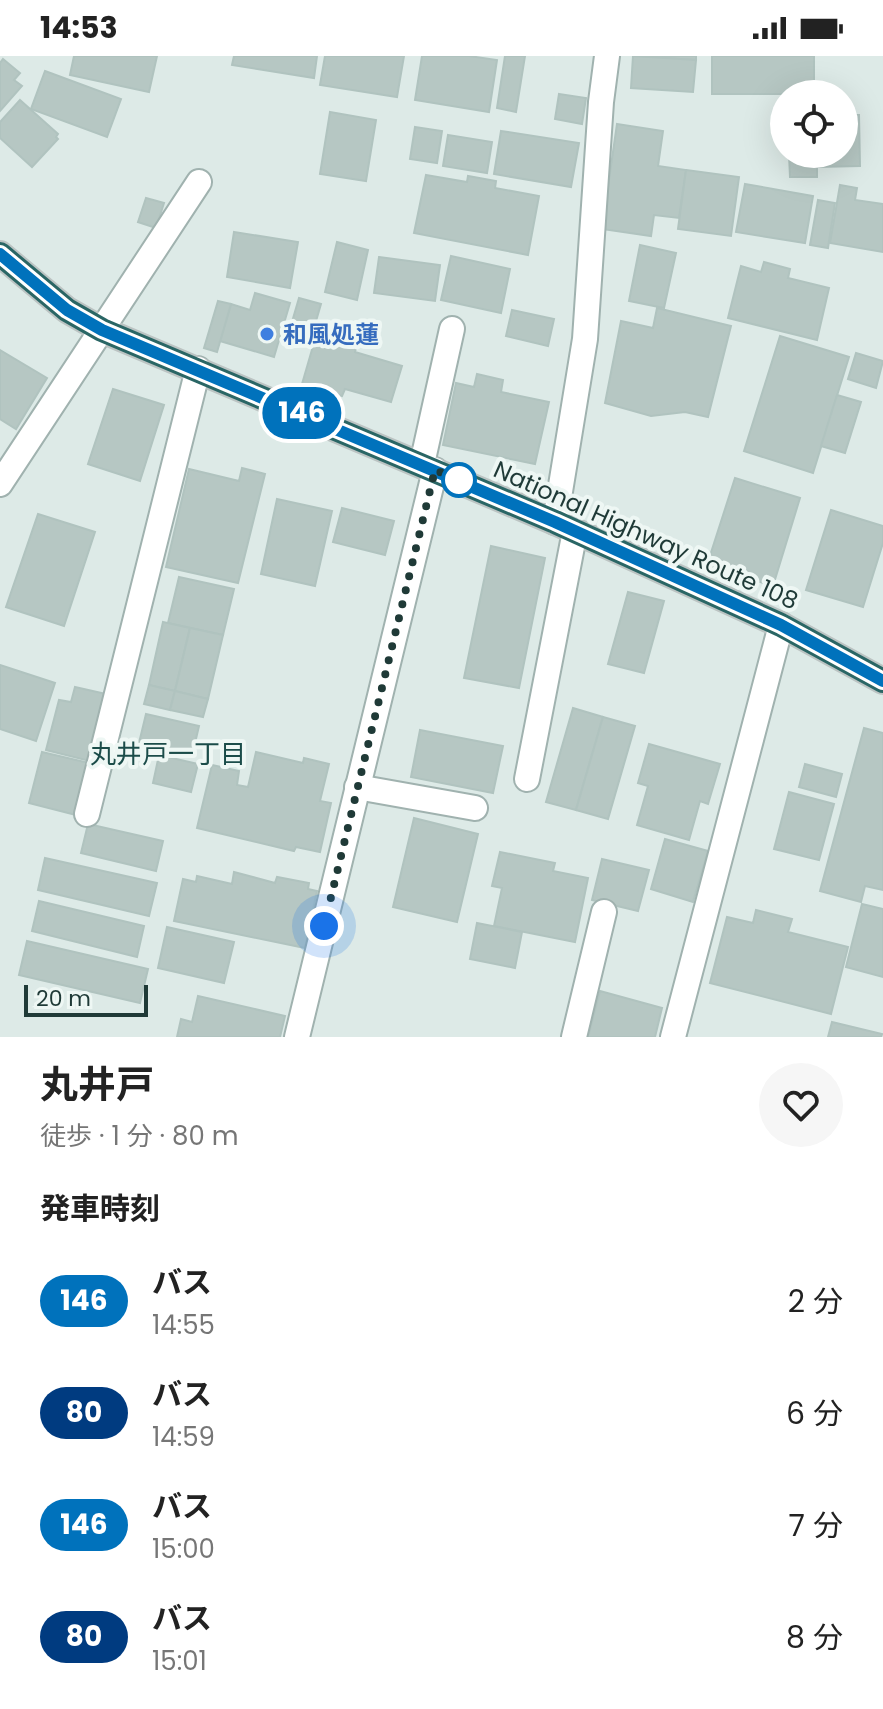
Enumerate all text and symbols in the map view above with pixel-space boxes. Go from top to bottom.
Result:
text: 14:53 [40,6,118,49]
map controls [770,80,858,168]
button: locate [770,80,858,168]
place label: 和風処蓮 [283,318,379,351]
marker: 和風処蓮 [258,325,276,343]
line badge: 146 [256,387,348,439]
text: 146 [278,393,326,432]
street label: National Highway Route 108 [488,453,804,617]
unlabelled marker [442,463,476,497]
district label: 丸井戸一丁目 [90,736,246,772]
your location [304,906,344,946]
scale bar [24,981,148,1017]
text: 20 m [36,983,91,1014]
text: 丸井戸 [40,1058,154,1111]
button: heart [759,1063,843,1147]
text: 徒歩 · 1 分 · 80 m [40,1118,239,1154]
text: 発車時刻 [40,1187,160,1230]
text: バス [152,1261,212,1304]
text: 2 分 [788,1280,843,1323]
text: 146 [60,1281,108,1320]
text: 14:55 [152,1307,215,1343]
text: バス [152,1373,212,1416]
text: 6 分 [786,1392,843,1435]
text: 80 [66,1393,102,1432]
text: 14:59 [152,1419,215,1455]
text: バス [152,1485,212,1528]
text: 7 分 [789,1504,843,1547]
text: 146 [60,1505,108,1544]
text: 15:00 [152,1531,215,1567]
text: バス [152,1597,212,1640]
text: 8 分 [786,1616,843,1659]
text: 80 [66,1617,102,1656]
text: 15:01 [152,1643,207,1679]

